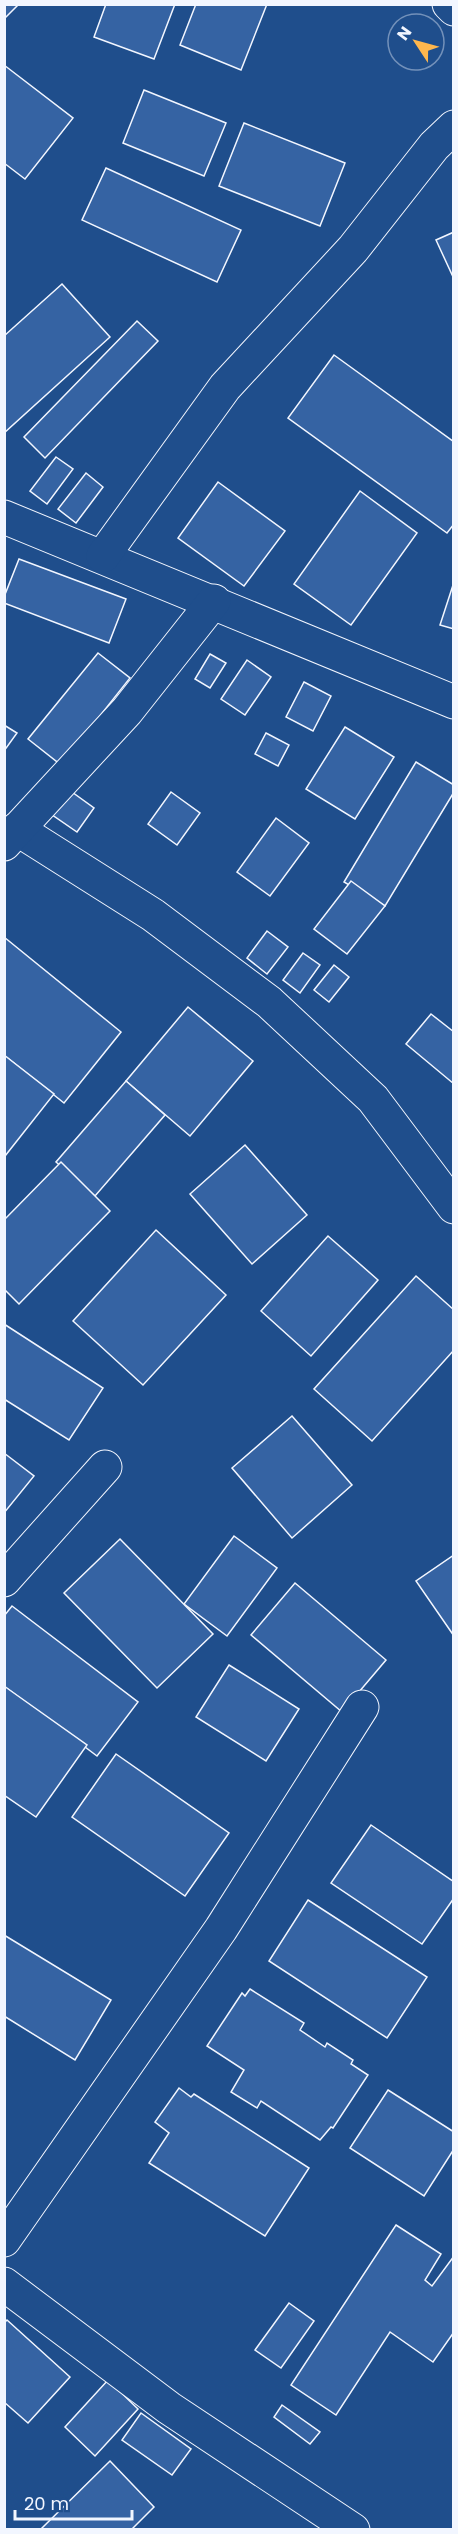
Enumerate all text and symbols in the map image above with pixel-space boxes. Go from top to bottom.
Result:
north arrow [386,12,446,72]
text: N [391,22,417,45]
scale bar [15,2483,132,2521]
text: 20 m [24,2491,69,2516]

